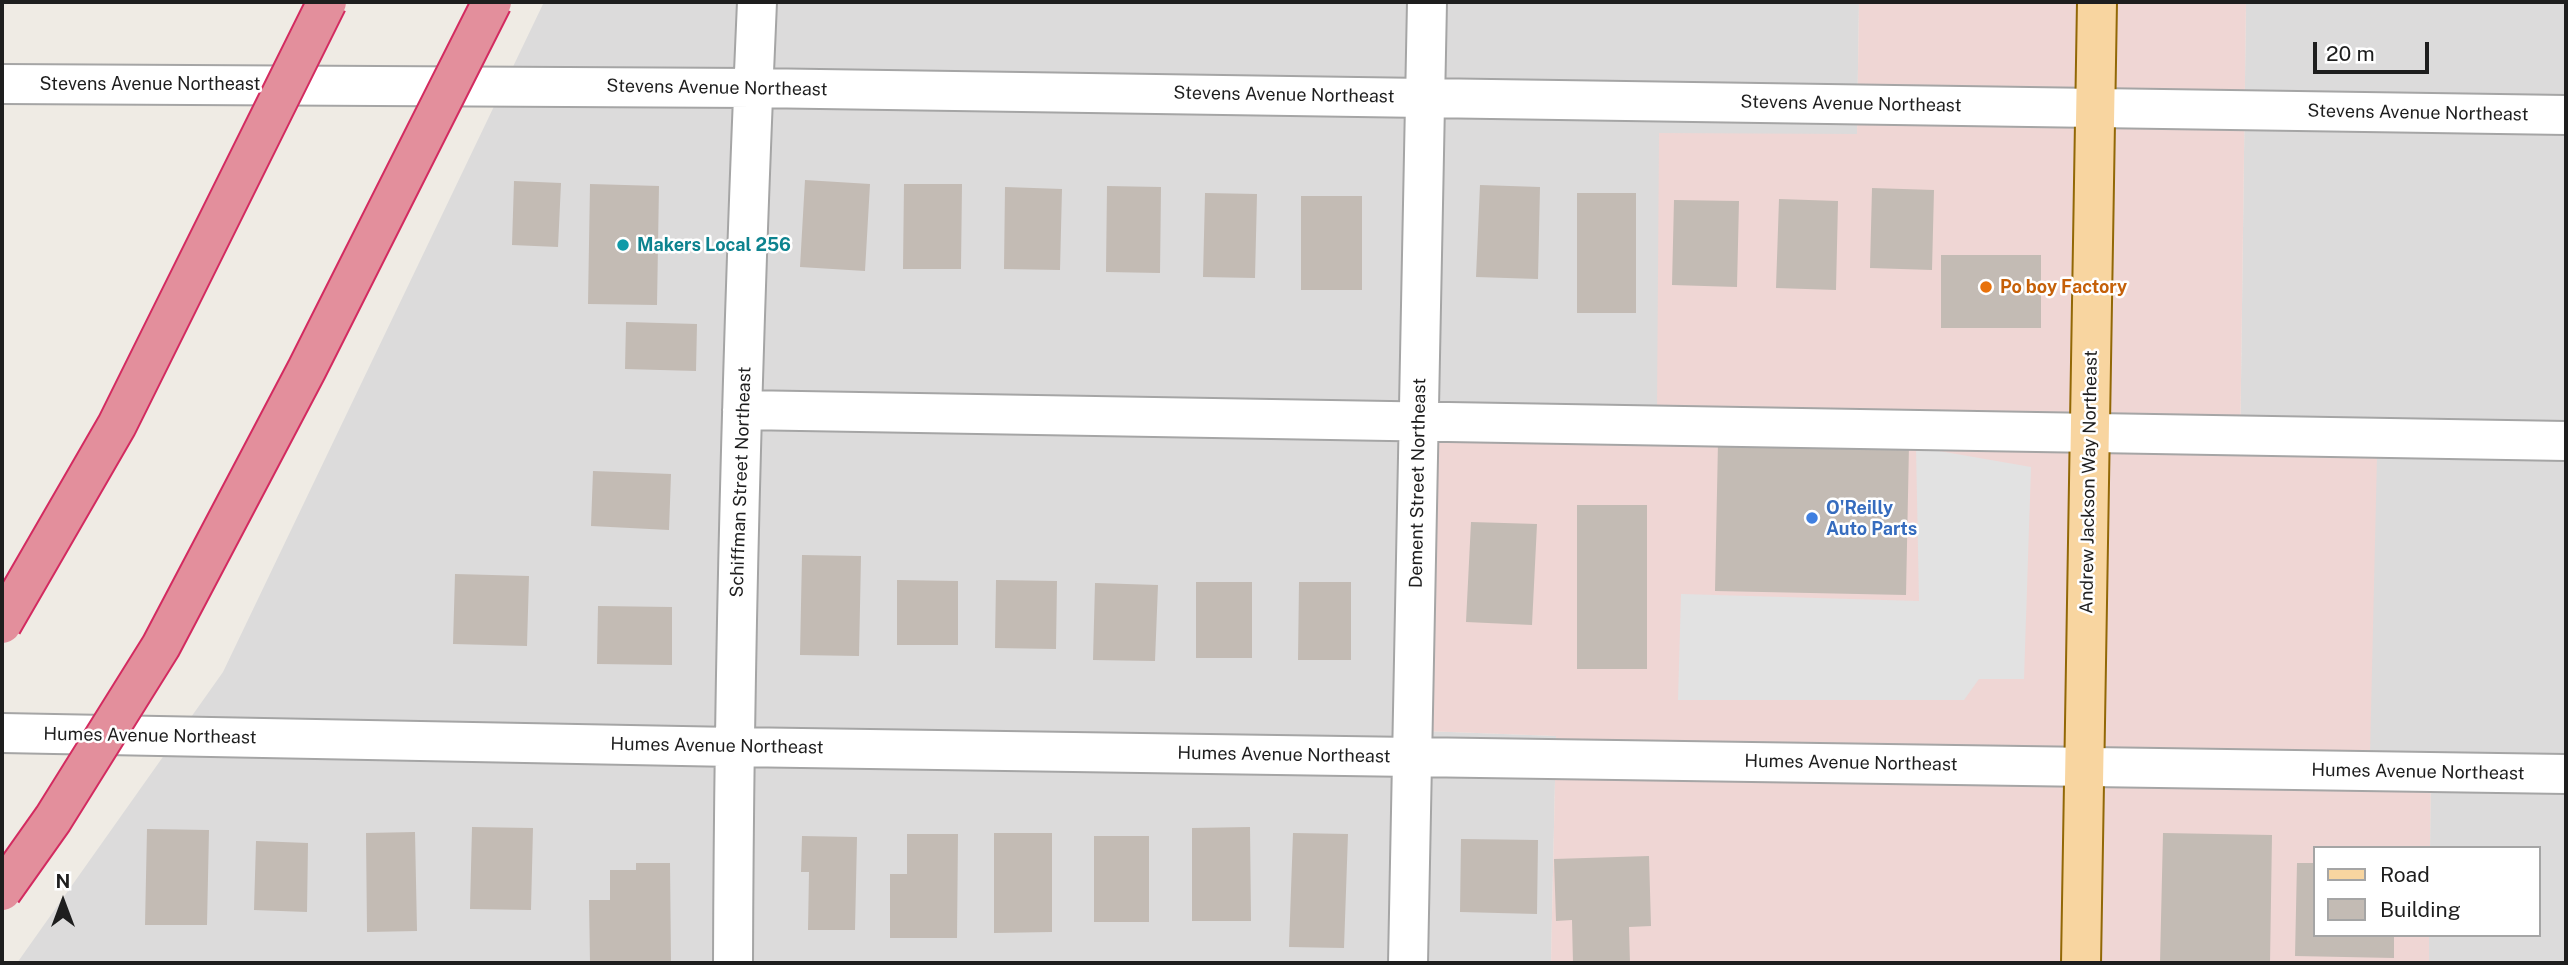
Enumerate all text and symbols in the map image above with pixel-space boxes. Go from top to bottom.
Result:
scale bar [2316,28,2432,72]
text: 20 m [2326,41,2375,66]
street label: Stevens Avenue Northeast [39,73,261,95]
street label: Stevens Avenue Northeast [606,75,828,101]
street label: Stevens Avenue Northeast [1173,82,1395,108]
street label: Stevens Avenue Northeast [1740,91,1962,117]
street label: Stevens Avenue Northeast [2307,100,2529,126]
place label: Makers Local 256 [637,234,791,256]
marker: Makers Local 256 [615,237,631,253]
place label: Po boy Factory [2000,276,2127,298]
marker: Po boy Factory [1978,279,1994,295]
street label: Andrew Jackson Way Northeast [2076,350,2102,614]
street label: Schiffman Street Northeast [726,366,756,598]
street label: Dement Street Northeast [1405,378,1431,588]
place label: O'Reilly Auto Parts [1826,497,1917,540]
marker: O'Reilly Auto Parts [1804,510,1820,526]
street label: Humes Avenue Northeast [43,723,257,749]
street label: Humes Avenue Northeast [610,733,824,759]
street label: Humes Avenue Northeast [1177,742,1391,768]
street label: Humes Avenue Northeast [1744,750,1958,776]
street label: Humes Avenue Northeast [2311,759,2525,785]
legend [2312,846,2540,937]
text: Road [2380,862,2430,887]
north arrow [28,867,98,937]
text: N [56,870,70,892]
text: Building [2380,897,2461,922]

